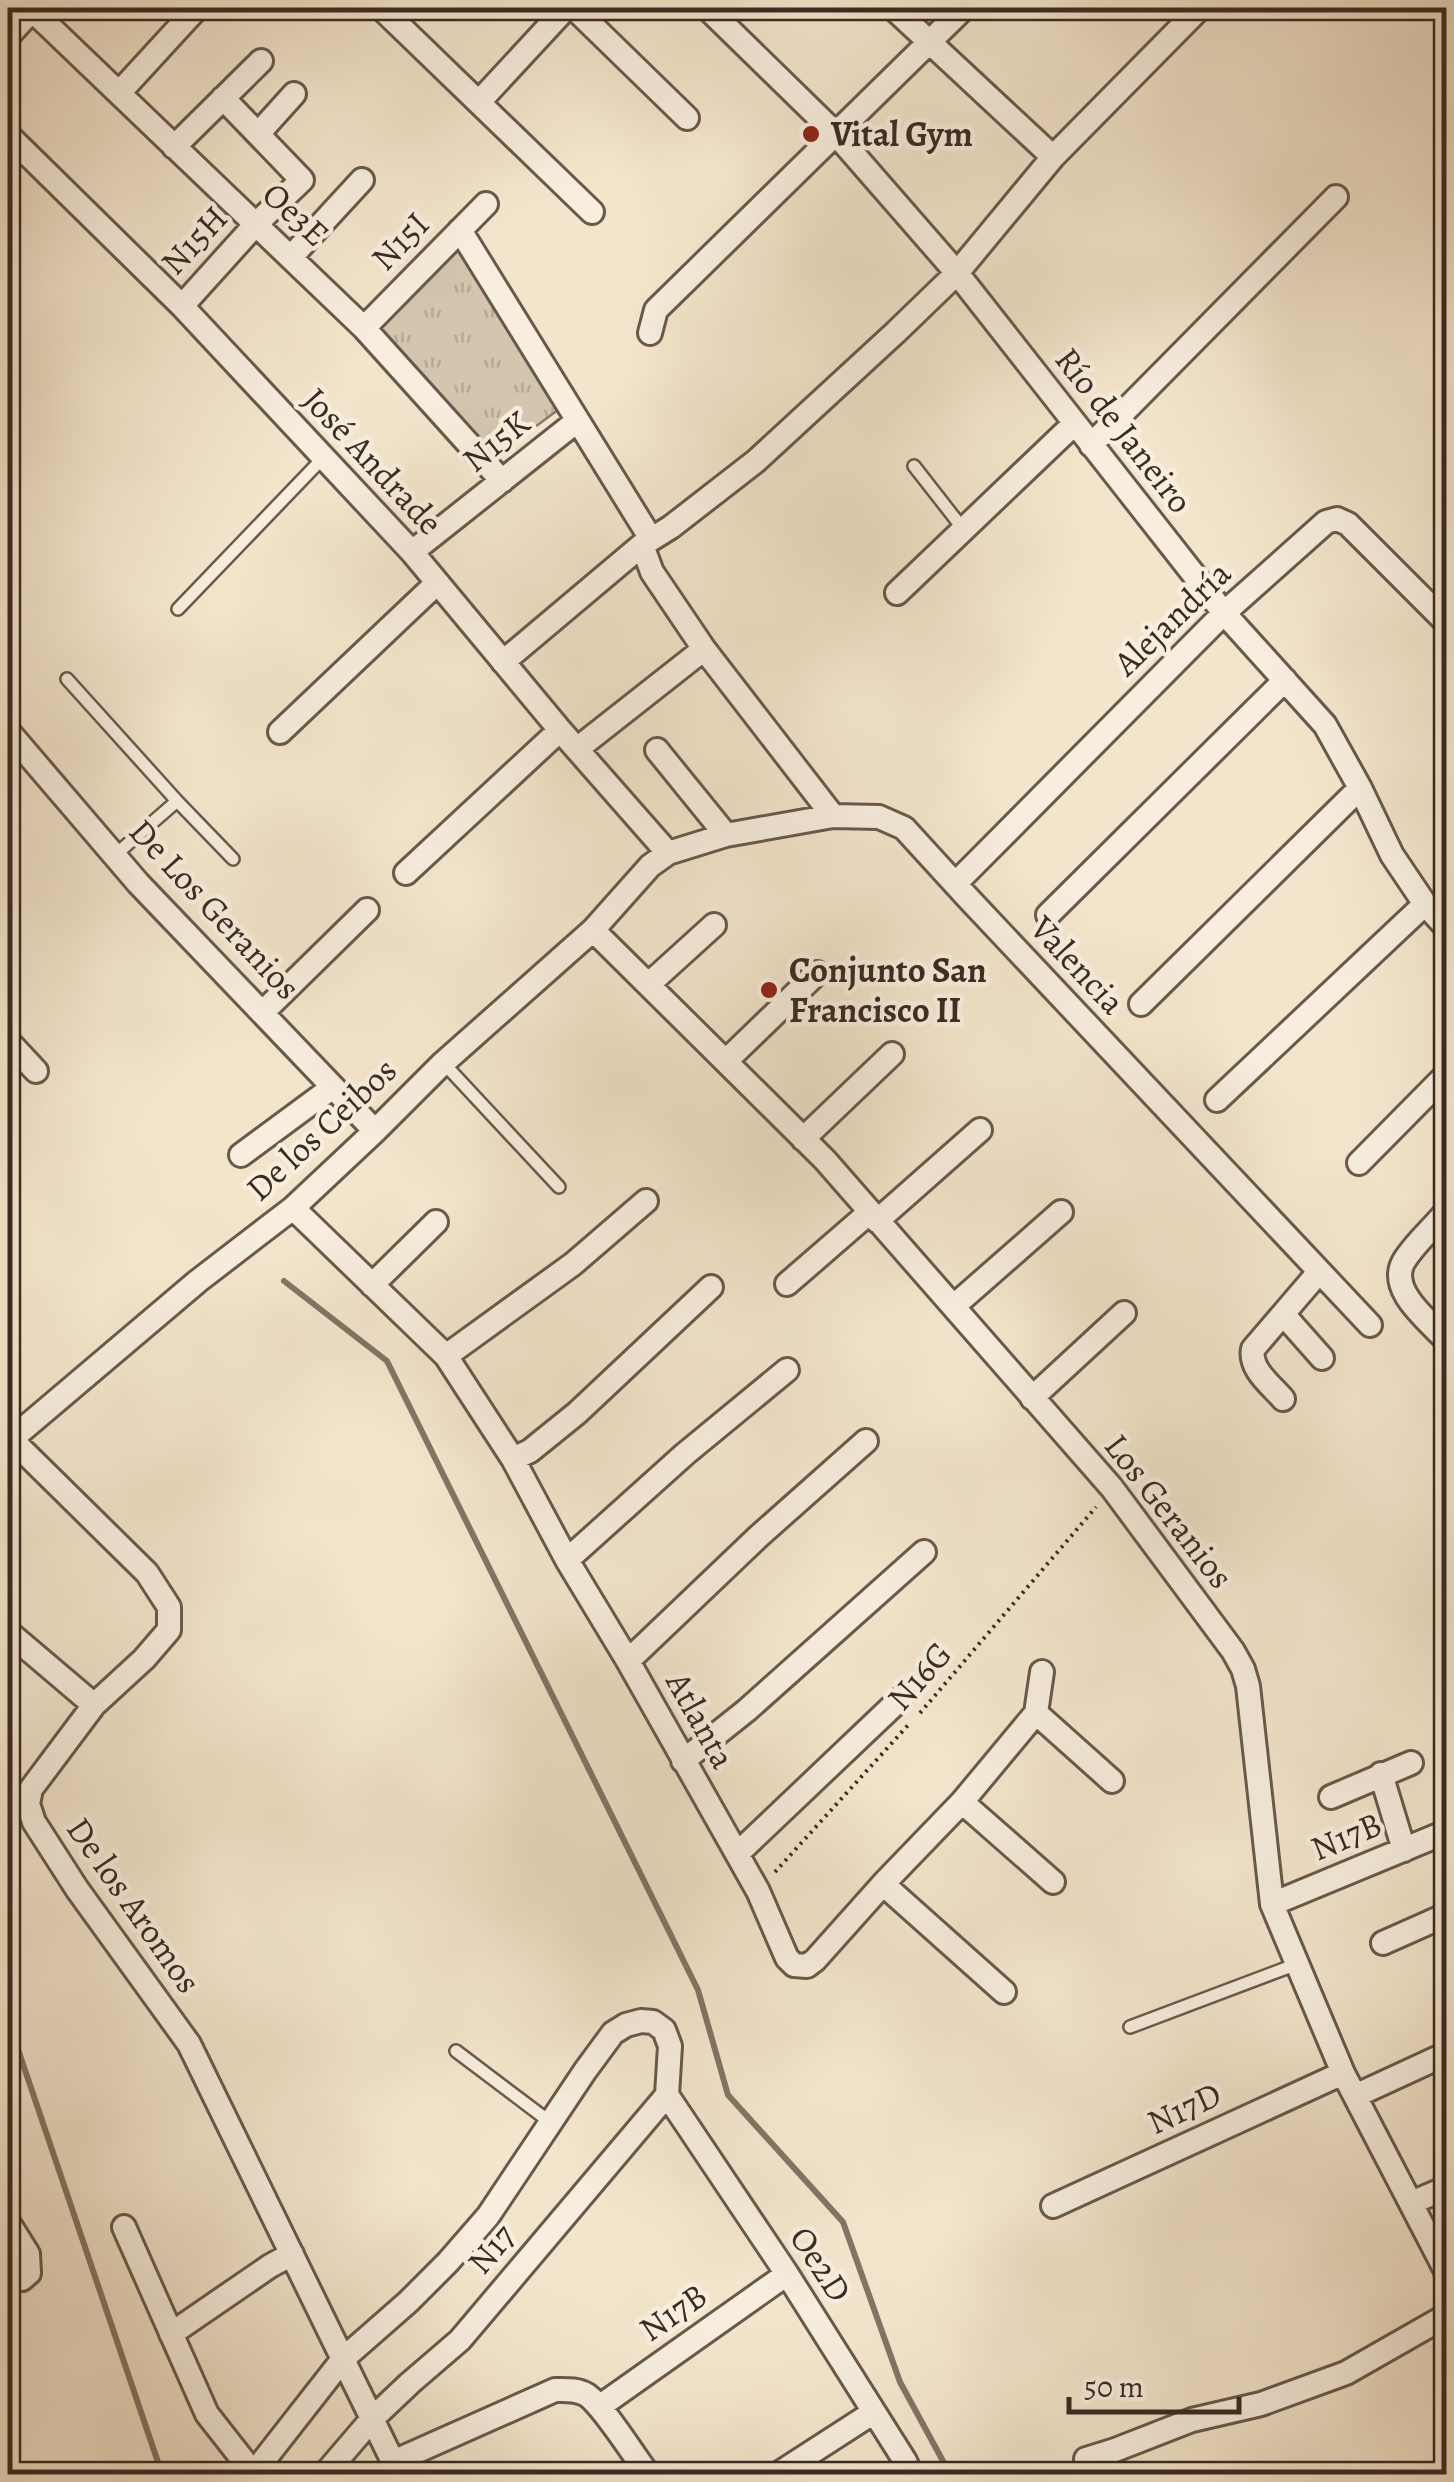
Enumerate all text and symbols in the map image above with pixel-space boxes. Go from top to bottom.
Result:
place label: Vital Gym [830,110,973,158]
marker: Vital Gym [800,123,822,145]
street label: Oe3E [252,171,340,257]
street label: N15H [150,195,238,285]
street label: N15I [360,201,440,281]
street label: Río de Janeiro [1044,337,1204,523]
street label: José Andrade [292,377,454,545]
street label: N15K [452,399,540,483]
street label: Alejandría [1102,549,1242,687]
street label: De Los Geranios [118,808,312,1010]
street label: Valencia [1019,904,1137,1025]
place label: Conjunto San Francisco II [789,946,987,1034]
marker: Conjunto San Francisco II [758,979,780,1001]
street label: De los Ceibos [235,1047,407,1211]
street label: Los Geranios [1093,1424,1245,1598]
street label: N16G [876,1631,962,1721]
street label: Atlanta [654,1662,748,1778]
street label: N17B [1303,1800,1389,1872]
street label: De los Aromos [56,1807,212,2003]
street label: N17D [1139,2070,1229,2146]
street label: N17 [456,2213,526,2284]
street label: Oe2D [779,2217,863,2311]
street label: N17B [629,2271,717,2353]
scale bar [1069,2352,1239,2414]
text: 50 m [1084,2367,1144,2407]

